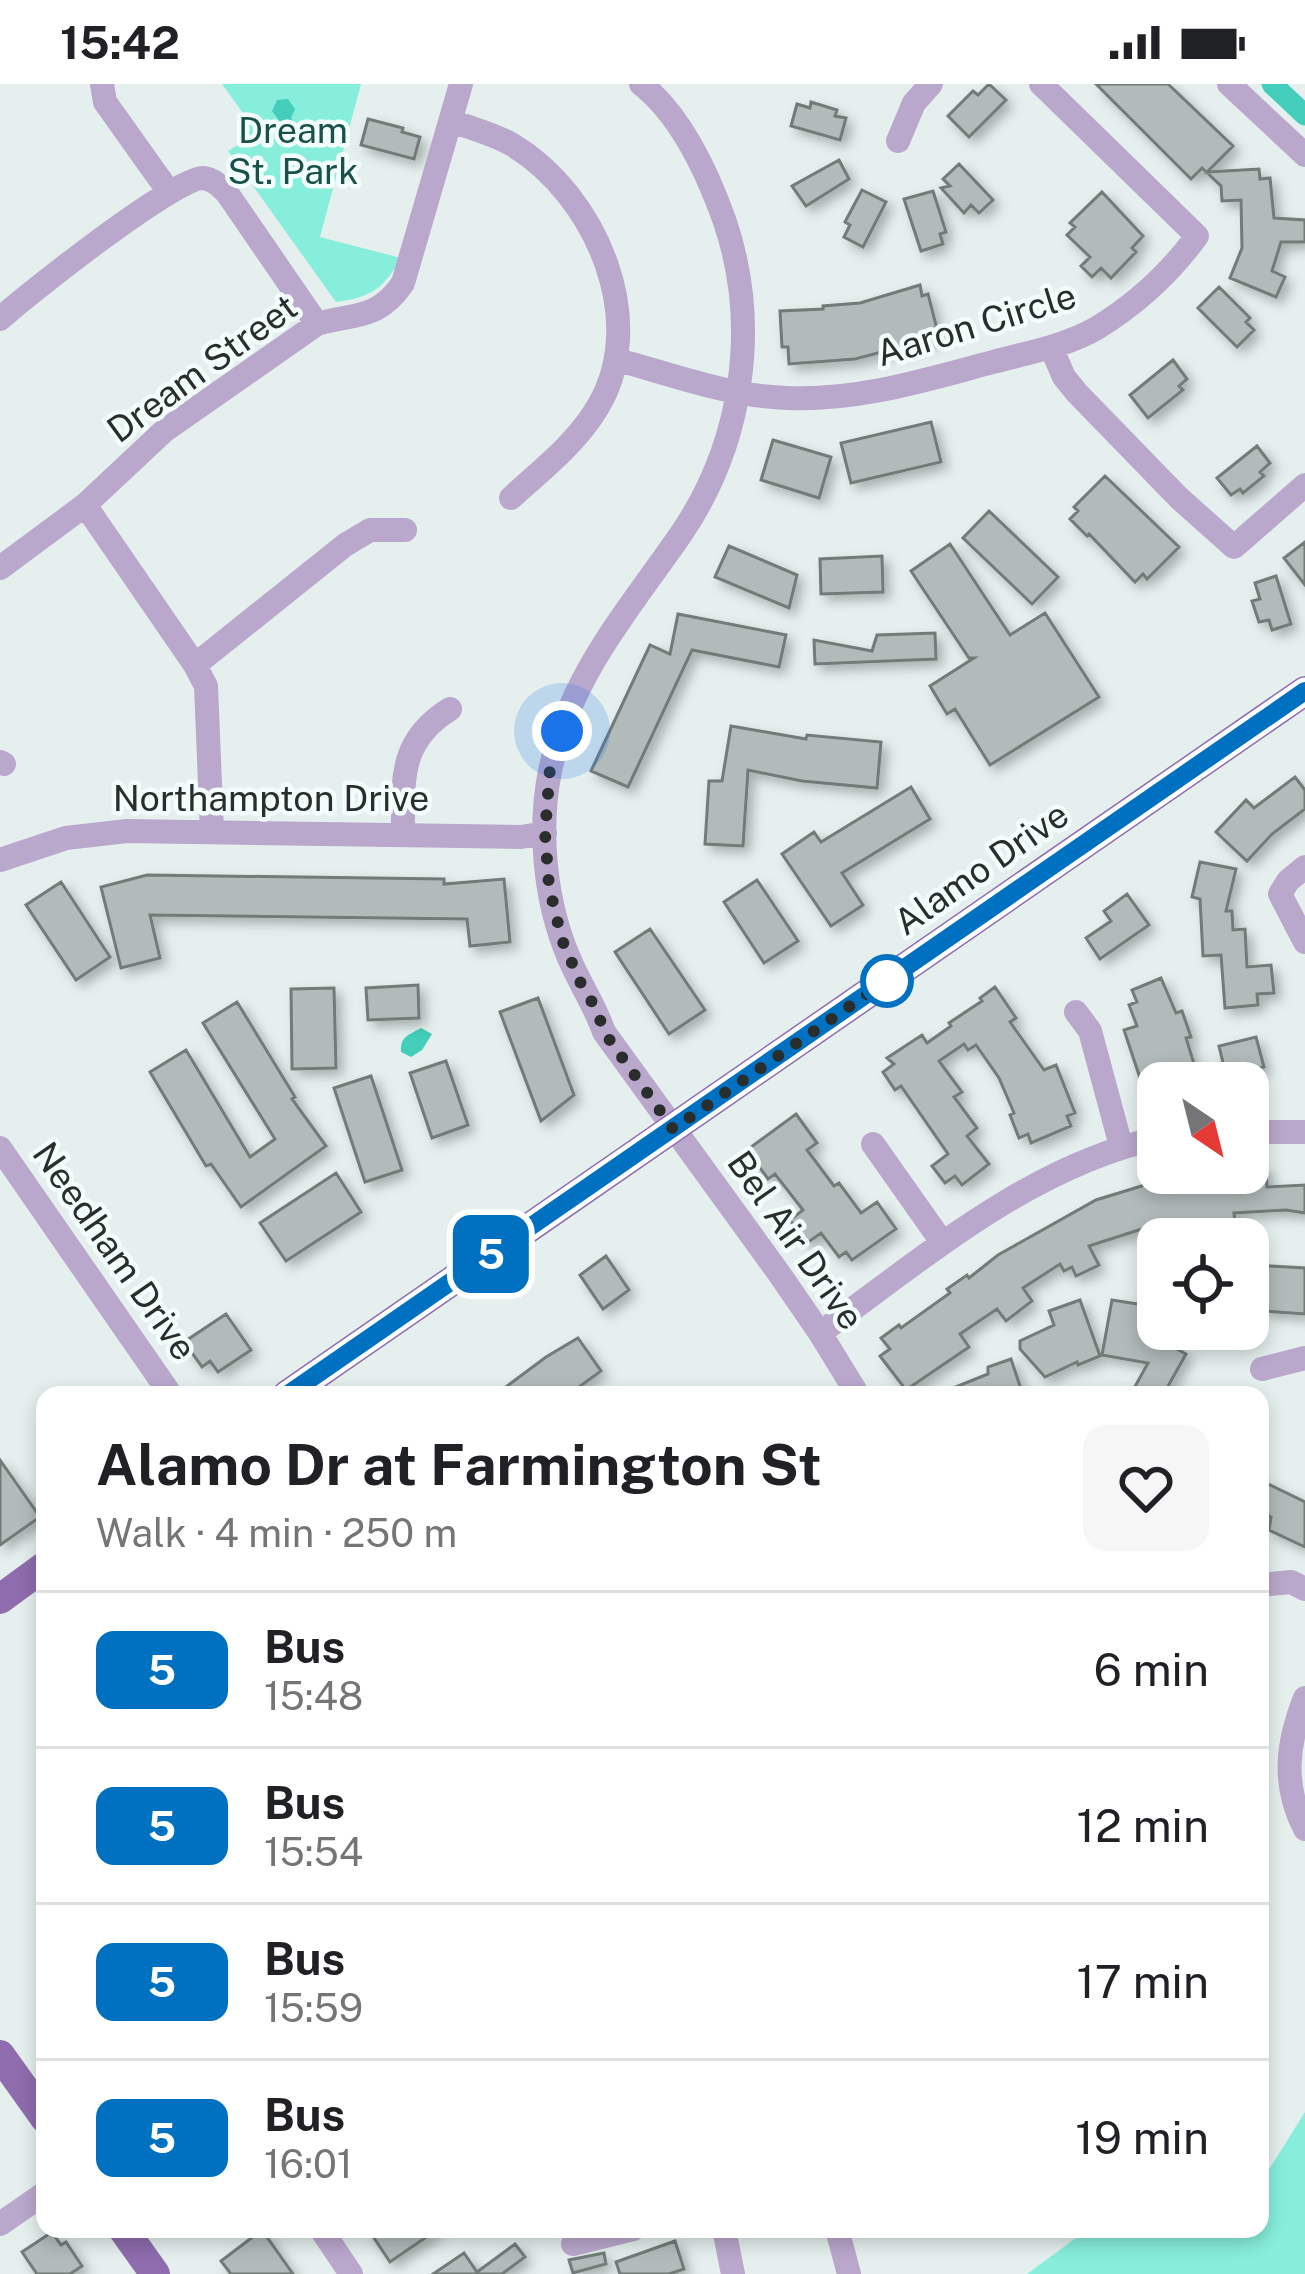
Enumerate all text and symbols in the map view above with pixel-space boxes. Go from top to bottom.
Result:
text: 15:42 [60,16,180,69]
park label: Dream St. Park [228,109,358,192]
street label: Aaron Circle [871,274,1081,374]
street label: Dream Street [99,285,305,451]
your location [532,701,592,761]
street label: Northampton Drive [113,777,429,819]
street label: Alamo Drive [886,793,1076,943]
unlabelled marker [862,956,912,1006]
north arrow [1137,1062,1269,1194]
map controls [1137,1062,1269,1350]
street label: Needham Drive [24,1134,206,1368]
street label: Bel Air Drive [719,1143,873,1337]
line badge: 5 [452,1215,530,1293]
button: locate [1137,1218,1269,1350]
text: 5 [477,1229,505,1278]
button: heart [1083,1425,1209,1551]
text: Alamo Dr at Farmington St [96,1431,822,1498]
text: Walk · 4 min · 250 m [96,1510,457,1556]
text: Bus [264,1620,345,1673]
text: 6 min [1094,1643,1209,1696]
text: 5 [148,1645,176,1694]
text: 15:48 [264,1673,363,1719]
text: Bus [264,1776,345,1829]
text: 12 min [1077,1799,1209,1852]
text: 5 [148,1801,176,1850]
text: 15:54 [264,1829,363,1875]
text: Bus [264,1932,345,1985]
text: 17 min [1076,1955,1209,2008]
text: 5 [148,1957,176,2006]
text: 15:59 [264,1985,363,2031]
text: Bus [264,2088,345,2141]
text: 19 min [1075,2111,1209,2164]
text: 5 [148,2113,176,2162]
text: 16:01 [264,2141,353,2187]

